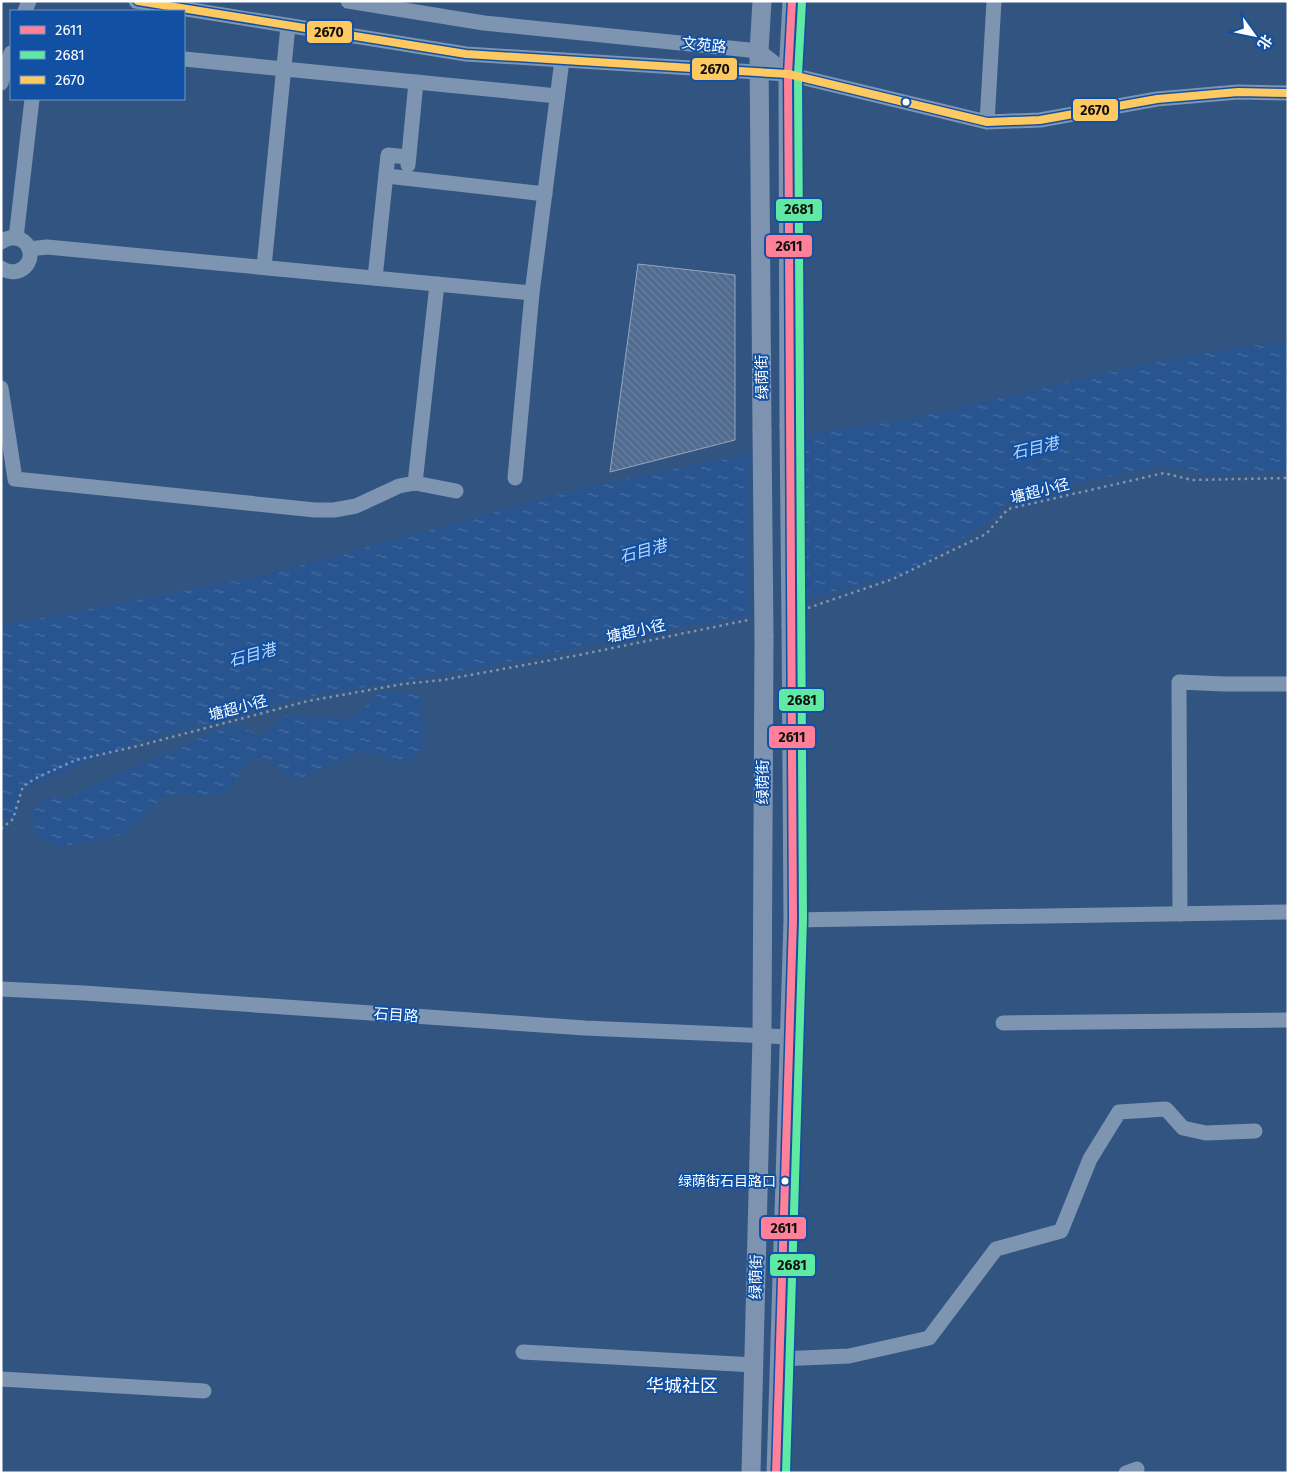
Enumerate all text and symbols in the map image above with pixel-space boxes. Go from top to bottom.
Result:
legend [10,10,185,100]
north arrow [1229,10,1279,60]
line badge: 2670 [306,20,353,44]
text: 2611 [55,21,82,39]
text: 2670 [314,24,344,41]
text: 北 [1254,31,1275,52]
street label: 文苑路 [681,34,727,56]
text: 2681 [55,46,85,64]
line badge: 2670 [691,57,738,81]
text: 2670 [700,61,730,78]
text: 2670 [55,71,85,89]
unlabelled marker [901,97,911,107]
line badge: 2670 [1072,98,1119,122]
text: 2670 [1080,102,1110,119]
line badge: 2681 [775,198,823,222]
text: 2681 [784,201,814,218]
line badge: 2611 [765,234,813,258]
text: 2611 [775,238,803,255]
street label: 绿荫街 [753,354,771,400]
water label: 石目港 [1009,433,1062,463]
street label: 塘超小径 [1009,475,1071,507]
water label: 石目港 [617,535,671,566]
street label: 塘超小径 [605,616,667,646]
water label: 石目港 [226,639,280,670]
line badge: 2681 [778,688,825,712]
street label: 塘超小径 [207,692,269,724]
text: 2681 [787,692,817,709]
line badge: 2611 [768,725,816,749]
text: 2611 [778,729,806,746]
street label: 绿荫街 [754,759,772,805]
street label: 石目路 [373,1004,419,1026]
place label: 绿荫街石目路口 [678,1173,776,1190]
marker: 绿荫街石目路口 [780,1176,790,1186]
line badge: 2611 [760,1216,807,1240]
text: 2611 [770,1220,798,1237]
line badge: 2681 [769,1253,816,1277]
street label: 绿荫街 [747,1254,765,1300]
text: 2681 [777,1257,807,1274]
district label: 华城社区 [646,1375,718,1397]

